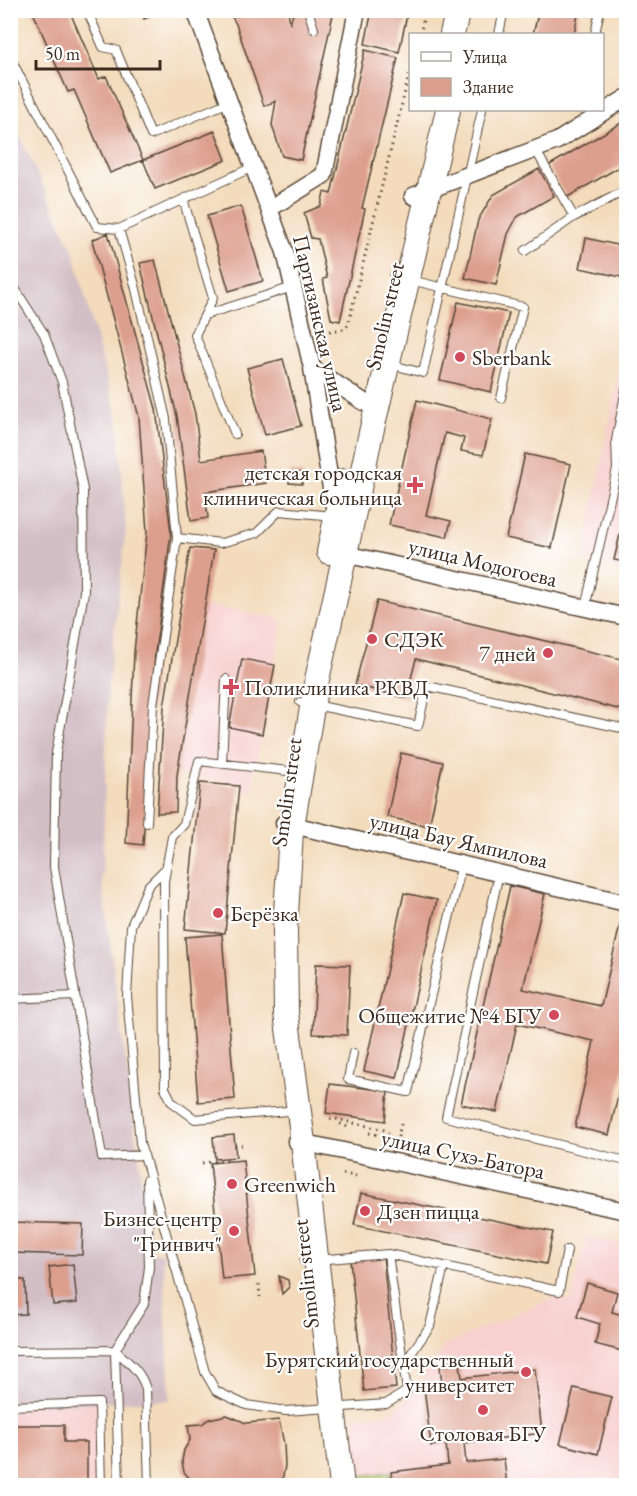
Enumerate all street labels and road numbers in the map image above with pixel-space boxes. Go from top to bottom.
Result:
street label: Партизанская улица [286,232,355,415]
street label: Smolin street [358,259,411,373]
street label: улица Модогоева [406,531,560,594]
street label: Smolin street [264,736,309,848]
street label: улица Бау Ямпилова [367,806,551,875]
street label: улица Сухэ-Батора [378,1123,548,1186]
street label: Smolin street [285,1218,326,1330]

